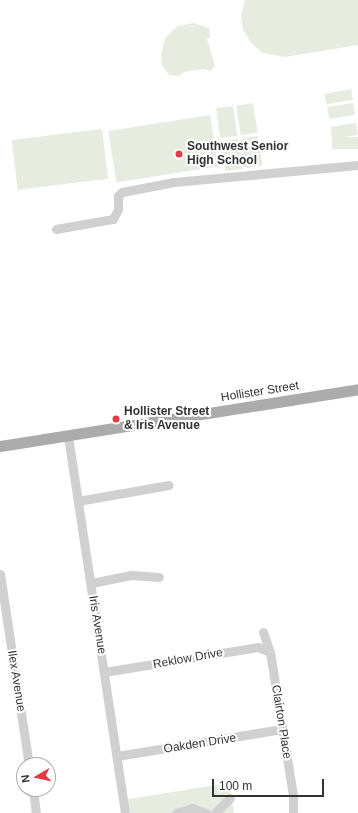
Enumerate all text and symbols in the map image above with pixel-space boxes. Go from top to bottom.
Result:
place label: Southwest Senior High School [187,140,288,168]
marker: Southwest Senior High School [174,149,184,159]
street label: Hollister Street [220,379,300,405]
place label: Hollister Street & Iris Avenue [124,405,209,433]
marker: Hollister Street & Iris Avenue [111,414,121,424]
street label: Iris Avenue [85,594,109,656]
street label: Reklow Drive [152,646,224,672]
street label: Ilex Avenue [4,649,28,713]
street label: Clairton Place [268,684,294,760]
street label: Oakden Drive [163,731,237,757]
north arrow [16,757,56,797]
scale bar [214,771,326,797]
text: N [19,774,32,784]
text: 100 m [219,779,252,793]

